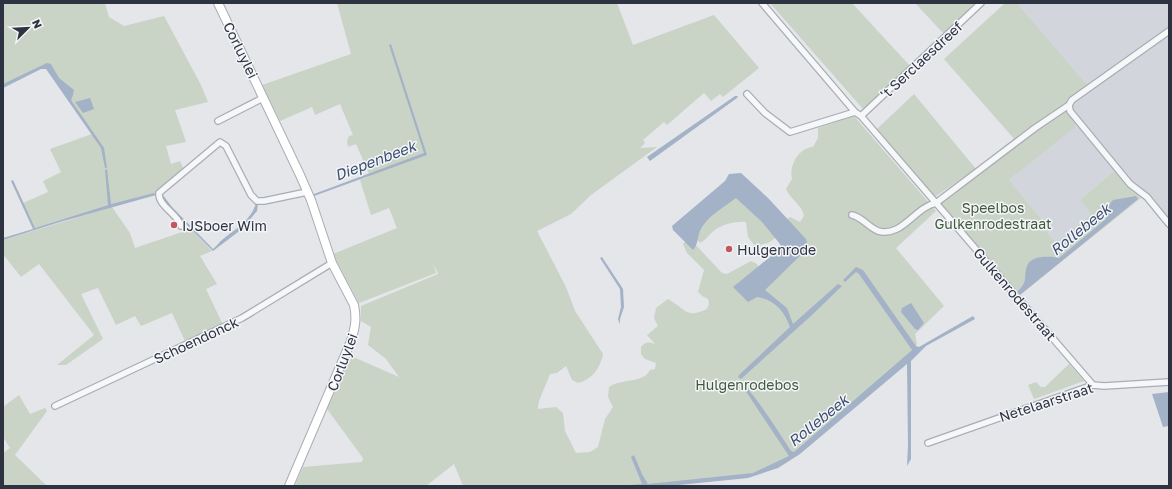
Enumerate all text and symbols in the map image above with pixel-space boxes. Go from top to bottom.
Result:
north arrow [8,8,48,48]
text: N [30,17,45,30]
street label: 't Serclaesdreef [877,18,965,102]
street label: Corluylei [220,19,262,81]
water label: Diepenbeek [332,136,420,184]
water label: Rollebeek [1046,198,1115,259]
park label: Speelbos Gulkenrodestraat [934,199,1052,232]
place label: IJSboer Wim [182,217,267,234]
marker: IJSboer Wim [169,220,179,230]
place label: Hulgenrode [737,241,816,258]
marker: Hulgenrode [724,244,734,254]
street label: Gulkenrodestraat [970,244,1060,344]
street label: Schoendonck [151,313,241,367]
street label: Corluylei [323,331,361,393]
park label: Hulgenrodebos [695,376,799,393]
street label: Netelaarstraat [997,379,1095,425]
water label: Rollebeek [784,389,853,450]

